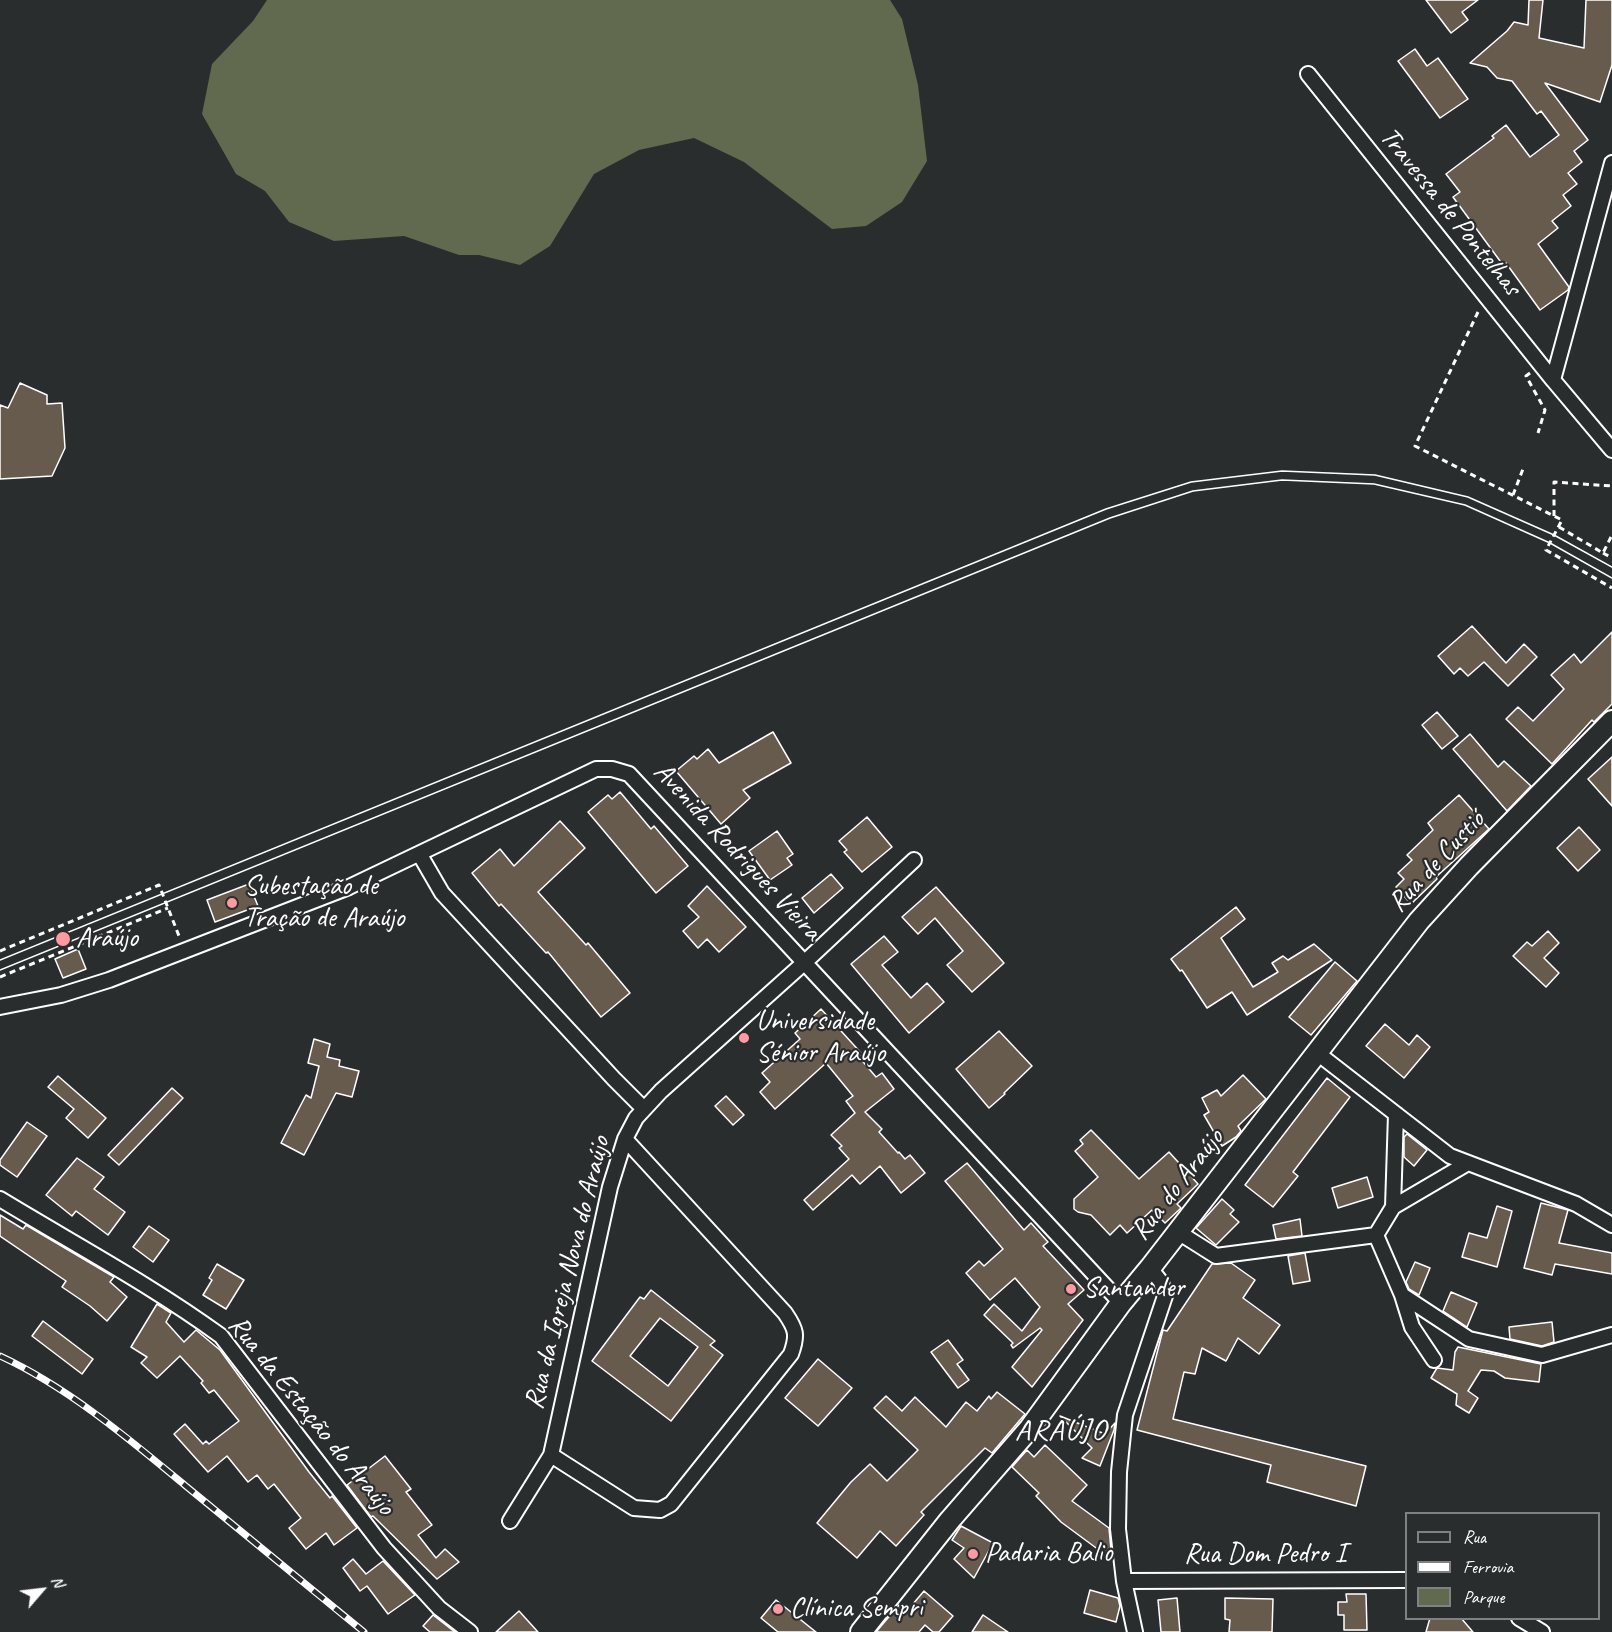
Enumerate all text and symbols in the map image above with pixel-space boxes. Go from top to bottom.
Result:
street label: Travessa de Pontelhas [1372,121,1528,303]
street label: Avenida Rodrigues Vieira [646,756,828,948]
street label: Rua de Custió [1382,804,1492,920]
place label: Subestação de Tração de Araújo [244,870,404,936]
marker: Subestação de Tração de Araújo [225,896,239,910]
place label: Araújo [76,922,138,956]
marker: Araújo [54,930,72,948]
place label: Universidade Sénior Araújo [756,1005,885,1071]
marker: Universidade Sénior Araújo [737,1031,751,1045]
street label: Rua do Araújo [1124,1123,1232,1247]
street label: Rua da Igreja Nova do Araújo [518,1133,618,1413]
place label: Santander [1083,1272,1184,1306]
marker: Santander [1064,1282,1078,1296]
street label: Rua da Estação do Araújo [220,1310,402,1522]
district label: ARAÚJO [1014,1413,1108,1449]
legend [1405,1512,1600,1620]
text: Rua [1463,1526,1486,1548]
place label: Padaria Balio [985,1537,1112,1571]
street label: Rua Dom Pedro I [1184,1538,1346,1572]
marker: Padaria Balio [966,1547,980,1561]
text: Ferrovia [1463,1556,1513,1578]
north arrow [12,1560,72,1620]
text: N [47,1572,69,1591]
text: Parque [1463,1586,1504,1608]
place label: Clínica Sempri [790,1592,923,1626]
marker: Clínica Sempri [771,1602,785,1616]

